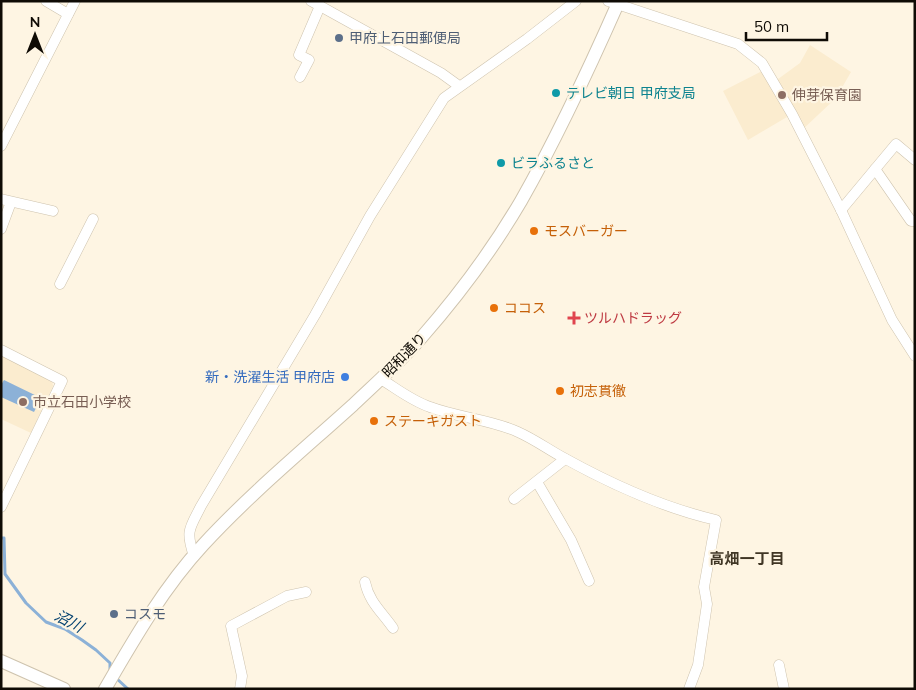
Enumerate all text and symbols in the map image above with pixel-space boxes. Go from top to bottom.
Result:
north arrow [10,10,60,60]
scale bar [746,10,827,42]
text: N [30,13,40,31]
text: 50 m [754,17,789,36]
place label: 甲府上石田郵便局 [349,29,461,47]
marker: 甲府上石田郵便局 [333,32,345,44]
place label: テレビ朝日 甲府支局 [566,84,696,102]
place label: 伸芽保育園 [792,86,862,104]
marker: テレビ朝日 甲府支局 [550,87,562,99]
marker: 伸芽保育園 [776,89,788,101]
place label: ビラふるさと [511,154,595,172]
marker: ビラふるさと [495,157,507,169]
place label: モスバーガー [544,222,628,240]
marker: モスバーガー [528,225,540,237]
place label: ココス [504,299,546,317]
marker: ココス [488,302,500,314]
place label: ツルハドラッグ [584,309,682,327]
marker: ツルハドラッグ [568,312,580,324]
street label: 昭和通り [378,329,430,381]
place label: 新・洗濯生活 甲府店 [205,368,335,386]
marker: 新・洗濯生活 甲府店 [339,371,351,383]
place label: 初志貫徹 [570,382,626,400]
marker: 初志貫徹 [554,385,566,397]
place label: 市立石田小学校 [33,393,131,411]
marker: 市立石田小学校 [17,396,29,408]
place label: ステーキガスト [384,412,482,430]
marker: ステーキガスト [368,415,380,427]
district label: 高畑一丁目 [709,549,785,568]
place label: コスモ [124,605,166,623]
water label: 沼川 [51,606,88,637]
marker: コスモ [108,608,120,620]

